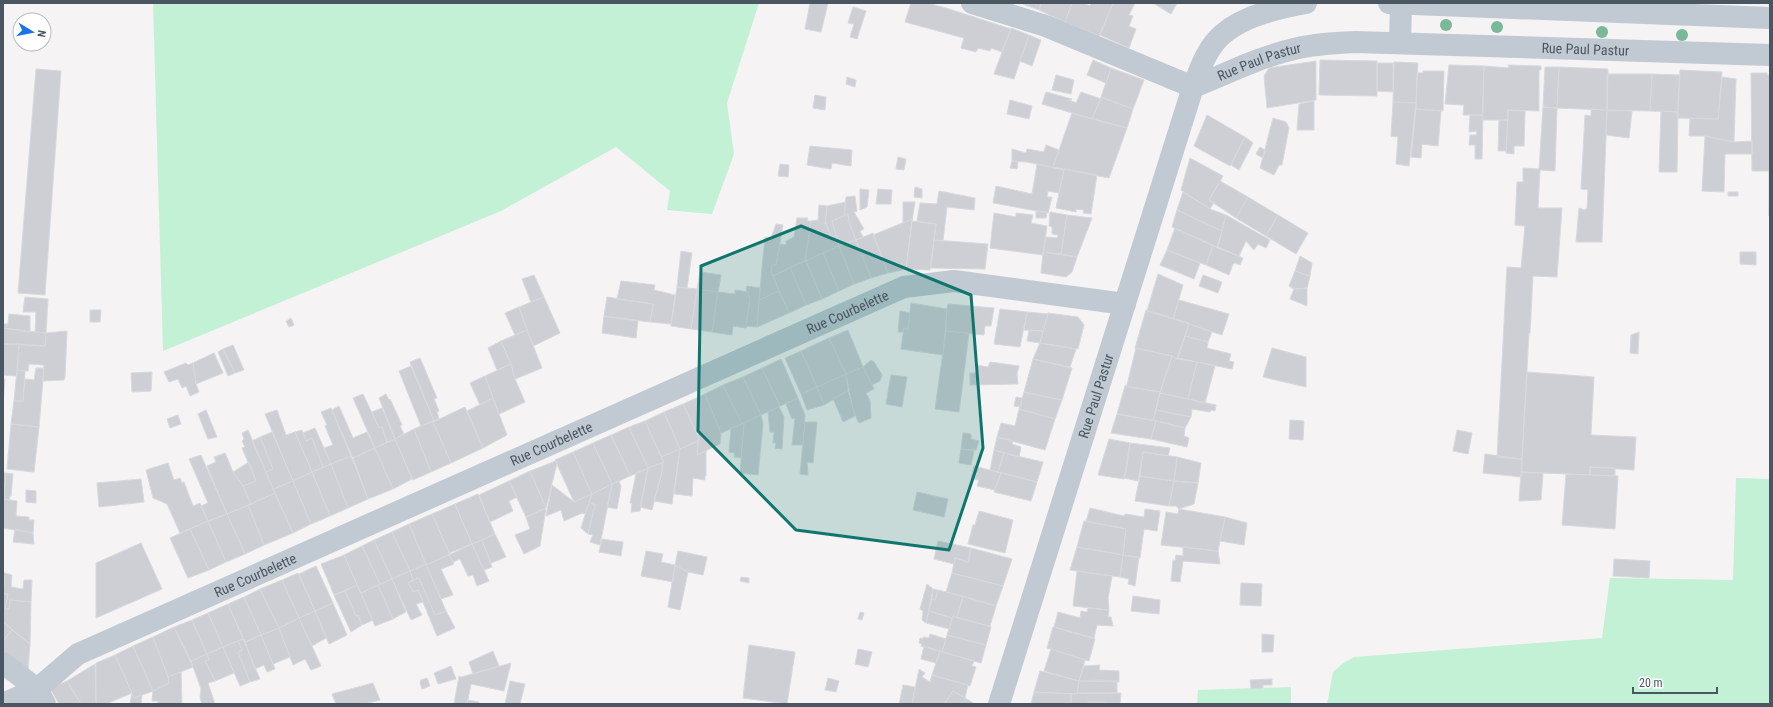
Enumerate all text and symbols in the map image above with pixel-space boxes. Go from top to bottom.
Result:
north arrow [12,12,52,52]
text: N [34,29,48,38]
street label: Rue Paul Pastur [1215,40,1302,84]
street label: Rue Paul Pastur [1541,40,1629,59]
street label: Rue Courbelette [804,287,891,337]
street label: Rue Paul Pastur [1075,352,1117,440]
street label: Rue Courbelette [508,418,595,469]
street label: Rue Courbelette [212,550,299,600]
scale bar [1633,669,1717,695]
text: 20 m [1639,676,1663,690]

